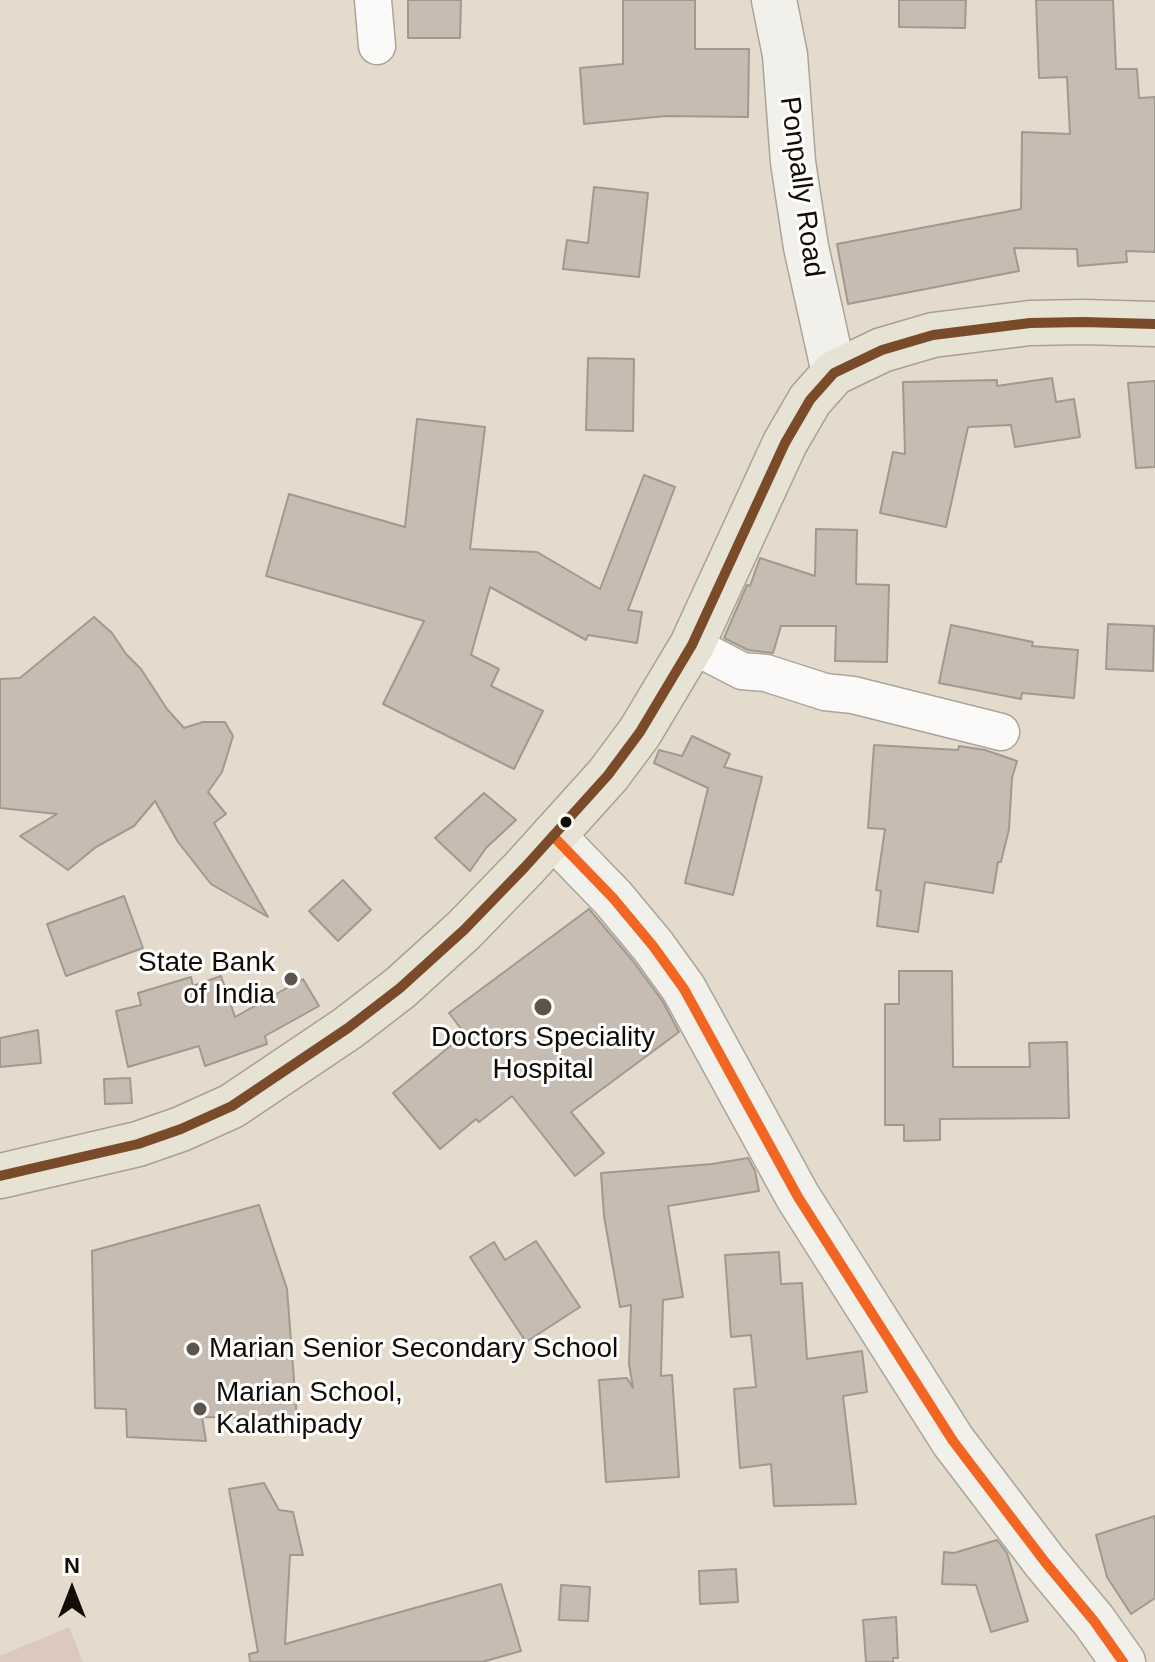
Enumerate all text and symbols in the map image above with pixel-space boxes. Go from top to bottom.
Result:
street label: Ponpally Road [772,94,830,280]
unlabelled marker [558,814,574,830]
place label: State Bank of India [138,946,275,1012]
marker: State Bank of India [282,970,300,988]
marker: Doctors Speciality Hospital [532,996,554,1018]
place label: Doctors Speciality Hospital [431,1021,655,1087]
place label: Marian Senior Secondary School [209,1332,618,1366]
marker: Marian Senior Secondary School [184,1340,202,1358]
place label: Marian School, Kalathipady [216,1376,403,1442]
marker: Marian School, Kalathipady [191,1400,209,1418]
north arrow [32,1550,112,1630]
text: N [64,1553,80,1578]

